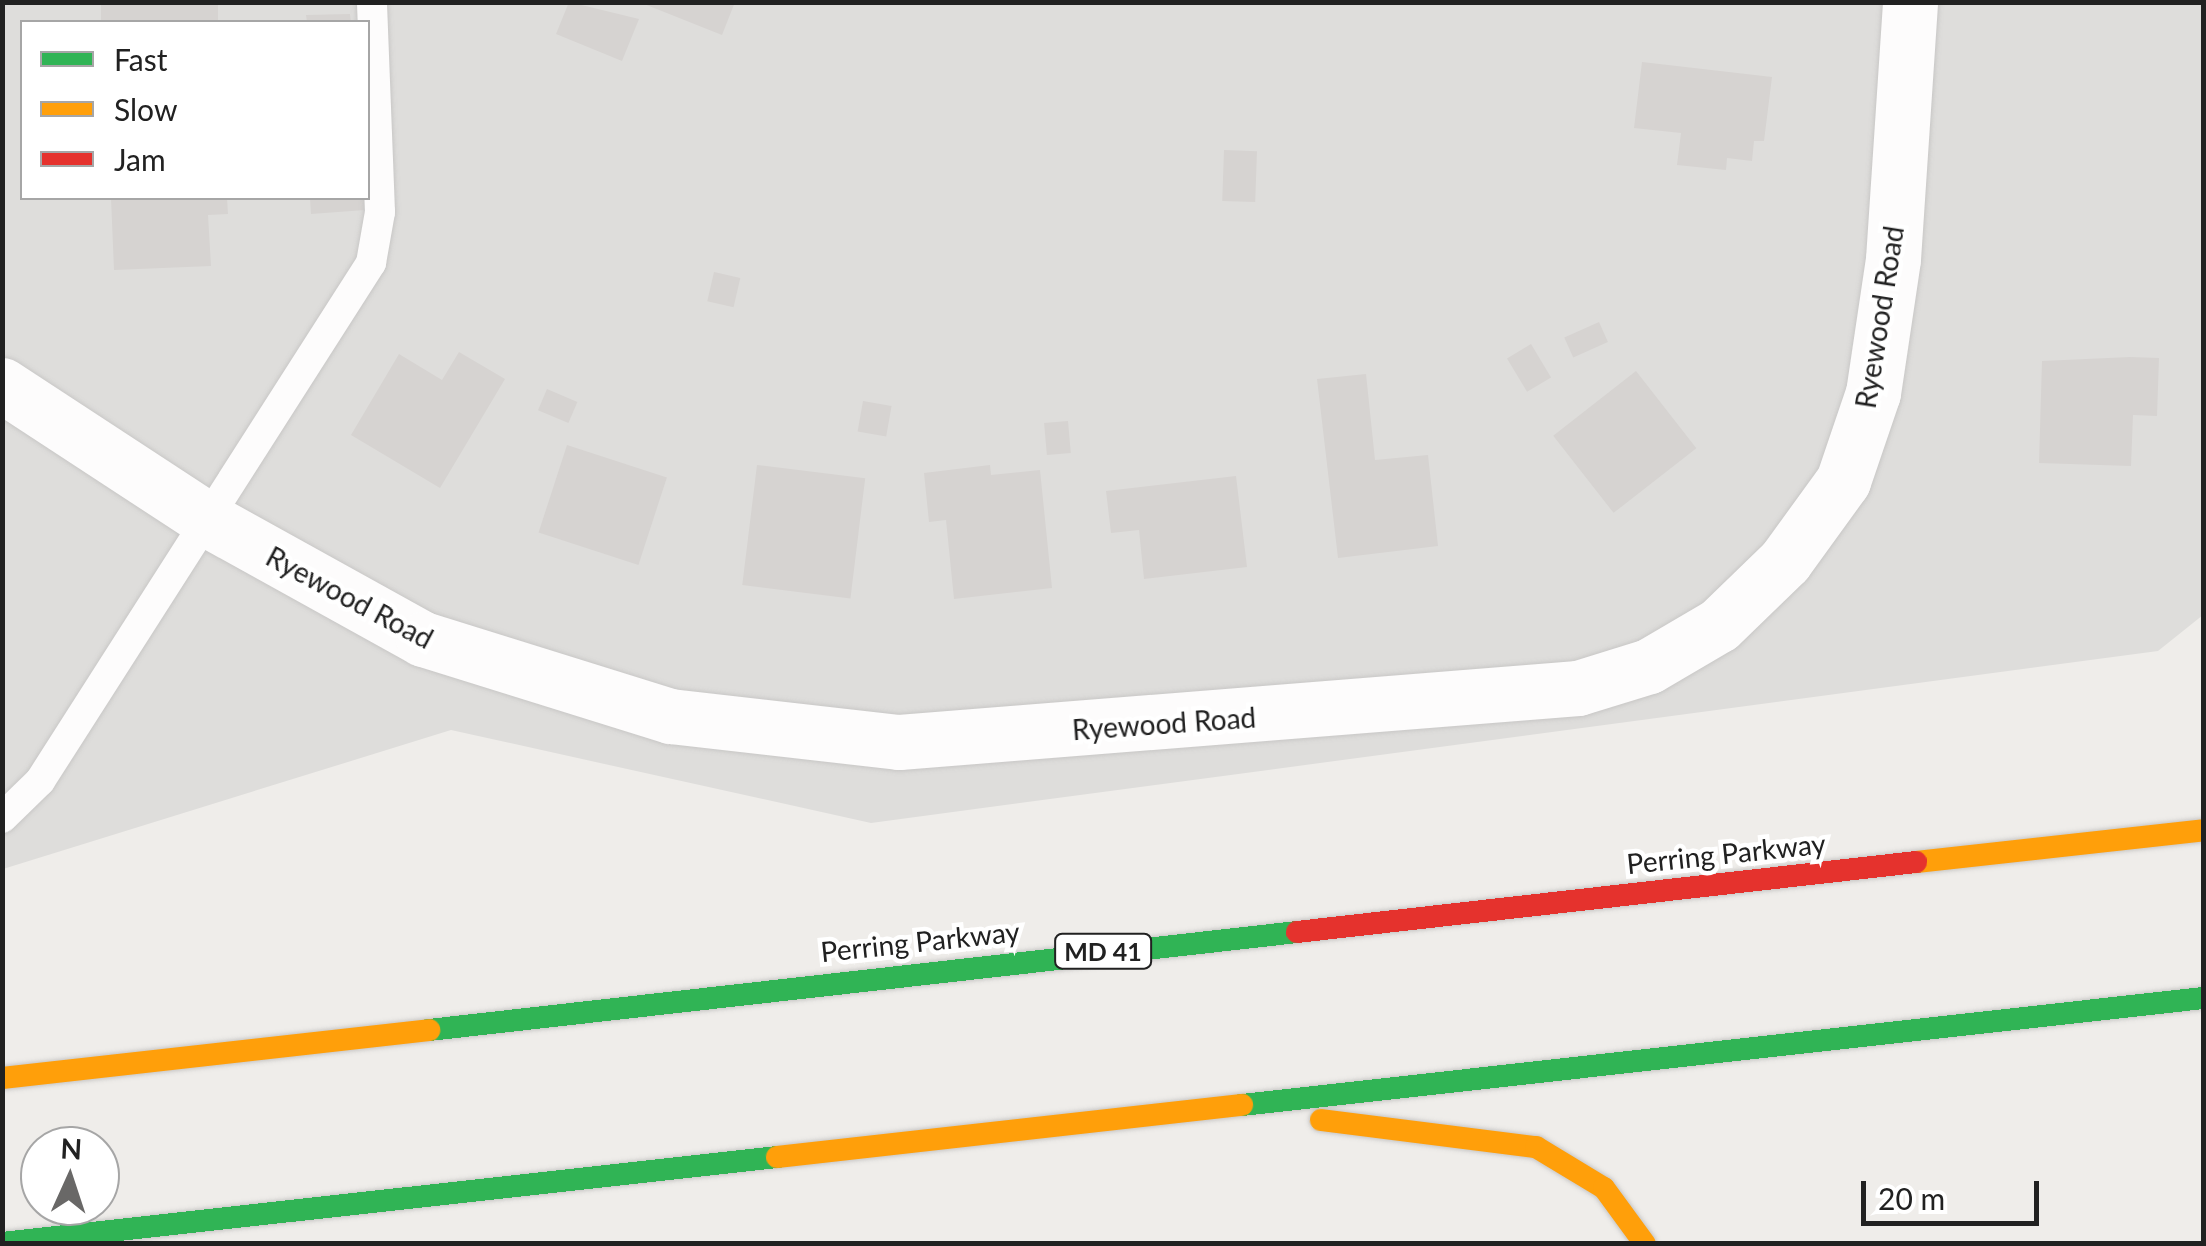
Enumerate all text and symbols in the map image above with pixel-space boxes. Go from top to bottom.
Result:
legend [20,20,370,200]
text: Fast [114,41,168,77]
text: Slow [114,91,177,127]
text: Jam [114,141,166,177]
street label: Ryewood Road [1848,223,1910,411]
street label: Ryewood Road [261,539,439,655]
street label: Ryewood Road [1071,700,1257,746]
street label: Perring Parkway [1625,826,1827,880]
street label: Perring Parkway [819,914,1021,968]
road number: MD 41 [1053,931,1153,971]
north arrow [20,1126,120,1226]
text: N [60,1130,83,1166]
scale bar [1866,1161,2044,1223]
text: 20 m [1878,1180,1945,1216]

